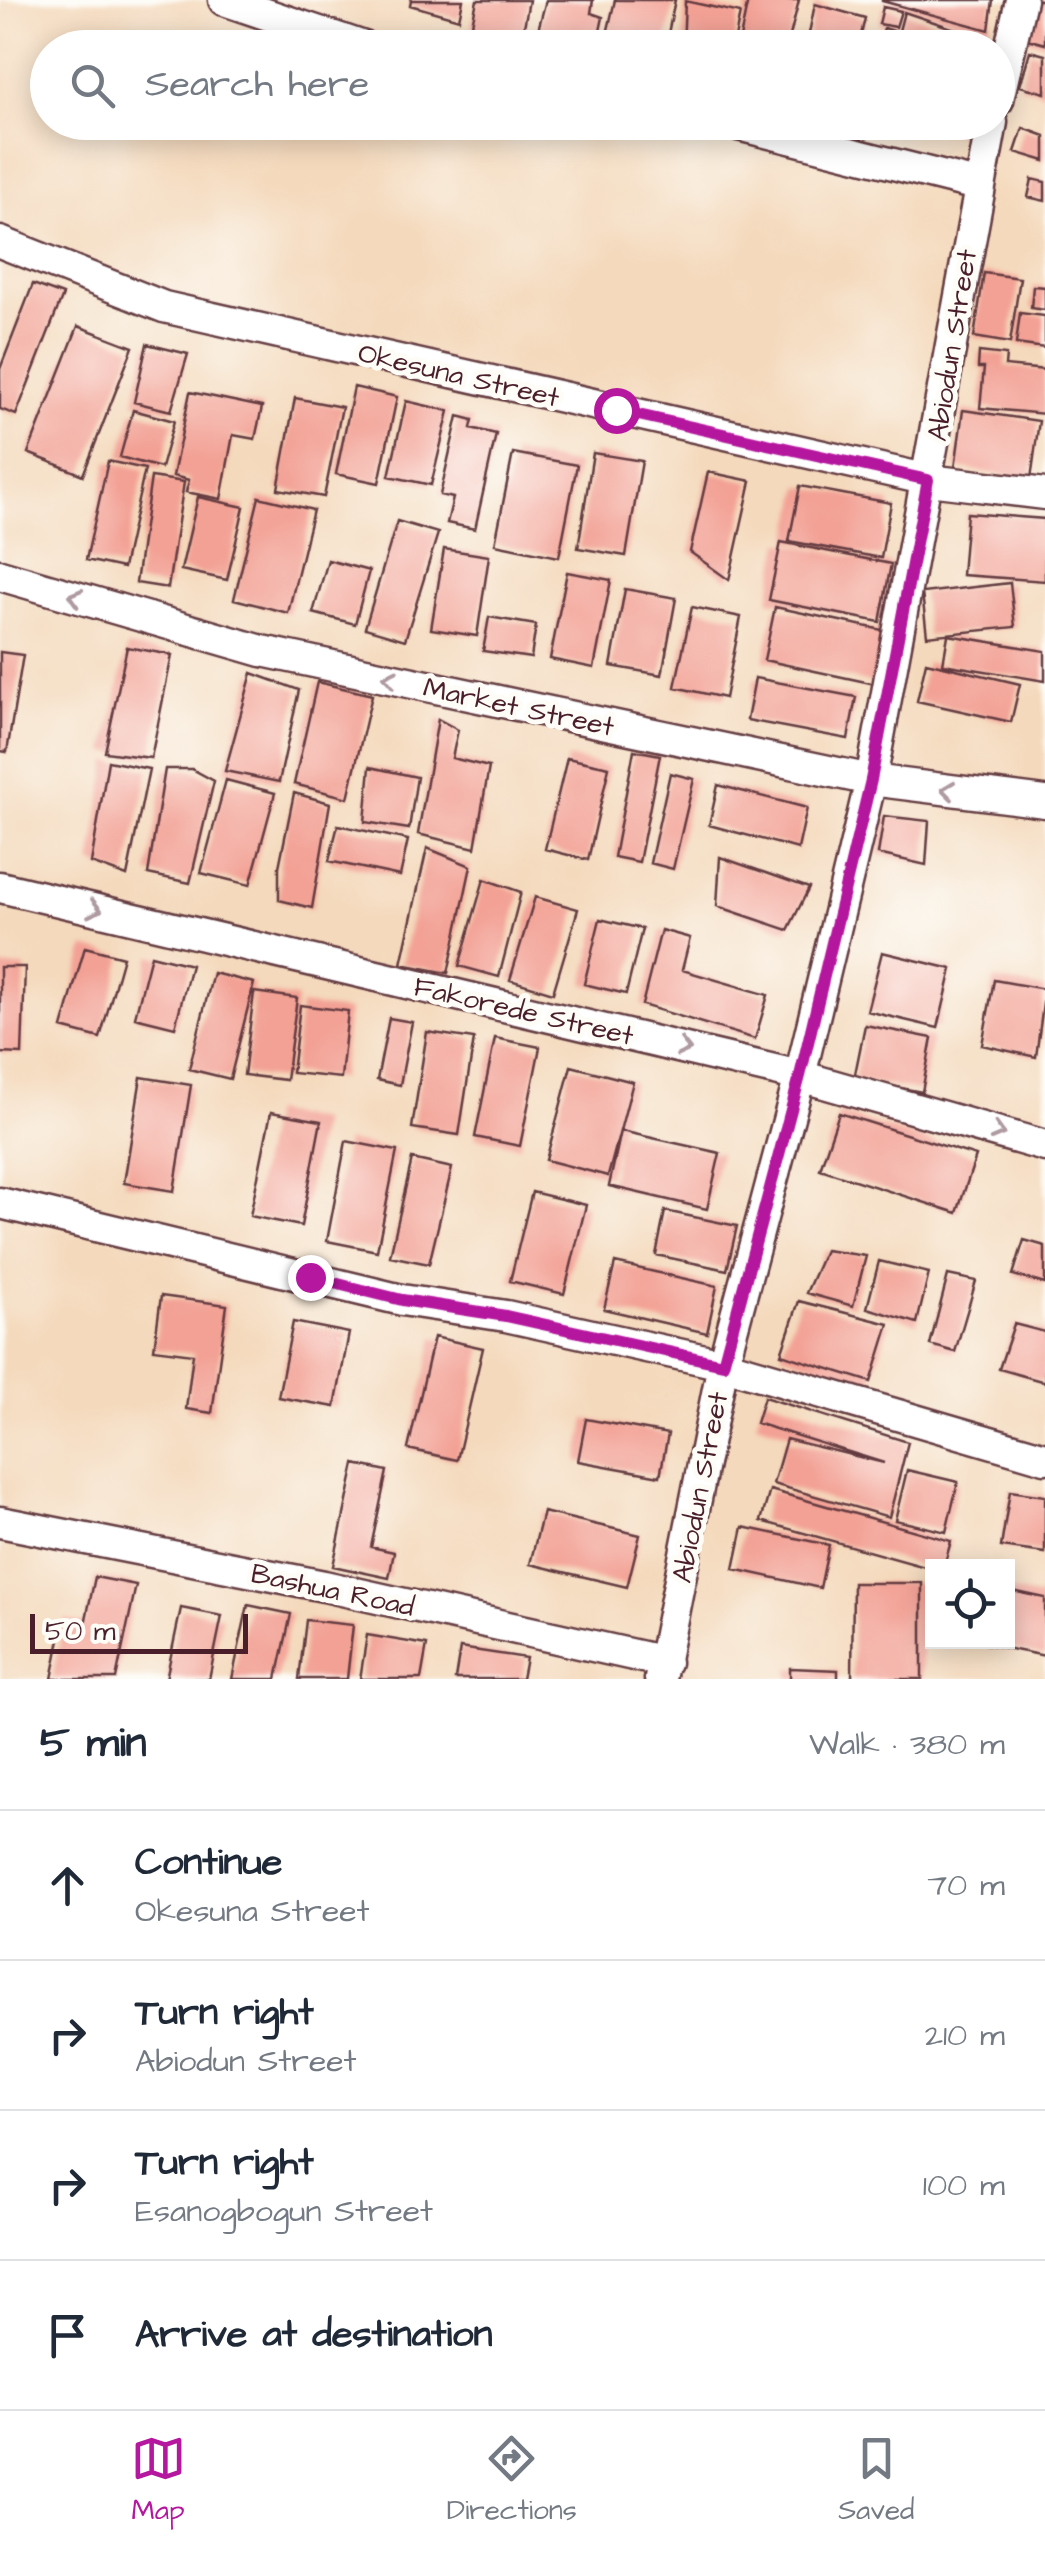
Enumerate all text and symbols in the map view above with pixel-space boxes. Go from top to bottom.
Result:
search box [30,30,1015,140]
icon: search [65,58,120,113]
text: Search here [145,59,369,111]
street label: Abiodun Street [918,246,987,444]
street label: Okesuna Street [354,333,564,418]
route start [594,388,640,434]
one-way arrow [67,588,84,609]
street label: Market Street [420,668,618,747]
one-way arrow [381,669,398,690]
one-way arrow [940,780,956,801]
one-way arrow [86,897,103,918]
street label: Fakorede Street [410,967,638,1056]
one-way arrow [675,1036,692,1057]
one-way arrow [988,1121,1006,1142]
route end [288,1255,334,1301]
street label: Abiodun Street [663,1388,738,1586]
street label: Bashua Road [247,1554,418,1627]
map controls [925,1559,1015,1649]
button: locate [925,1559,1015,1649]
scale bar [30,1609,248,1654]
text: 50 m [45,1612,116,1651]
text: 5 min [40,1715,147,1773]
text: Walk · 380 m [809,1722,1005,1767]
text: Continue [135,1837,282,1889]
icon: ahead [40,1858,95,1913]
text: 70 m [927,1863,1005,1908]
text: Okesuna Street [135,1889,370,1934]
text: Turn right [135,1987,314,2039]
icon: right [40,2008,95,2063]
text: 210 m [925,2013,1005,2058]
text: Abiodun Street [135,2039,357,2084]
text: Turn right [135,2137,314,2189]
icon: right [40,2158,95,2213]
text: 100 m [923,2163,1005,2208]
text: Esanogbogun Street [135,2189,433,2234]
icon: arrive [40,2308,95,2363]
text: Arrive at destination [135,2309,492,2361]
tab: Map [131,2431,186,2530]
tab: Directions [447,2431,577,2530]
tab: Saved [838,2431,914,2530]

